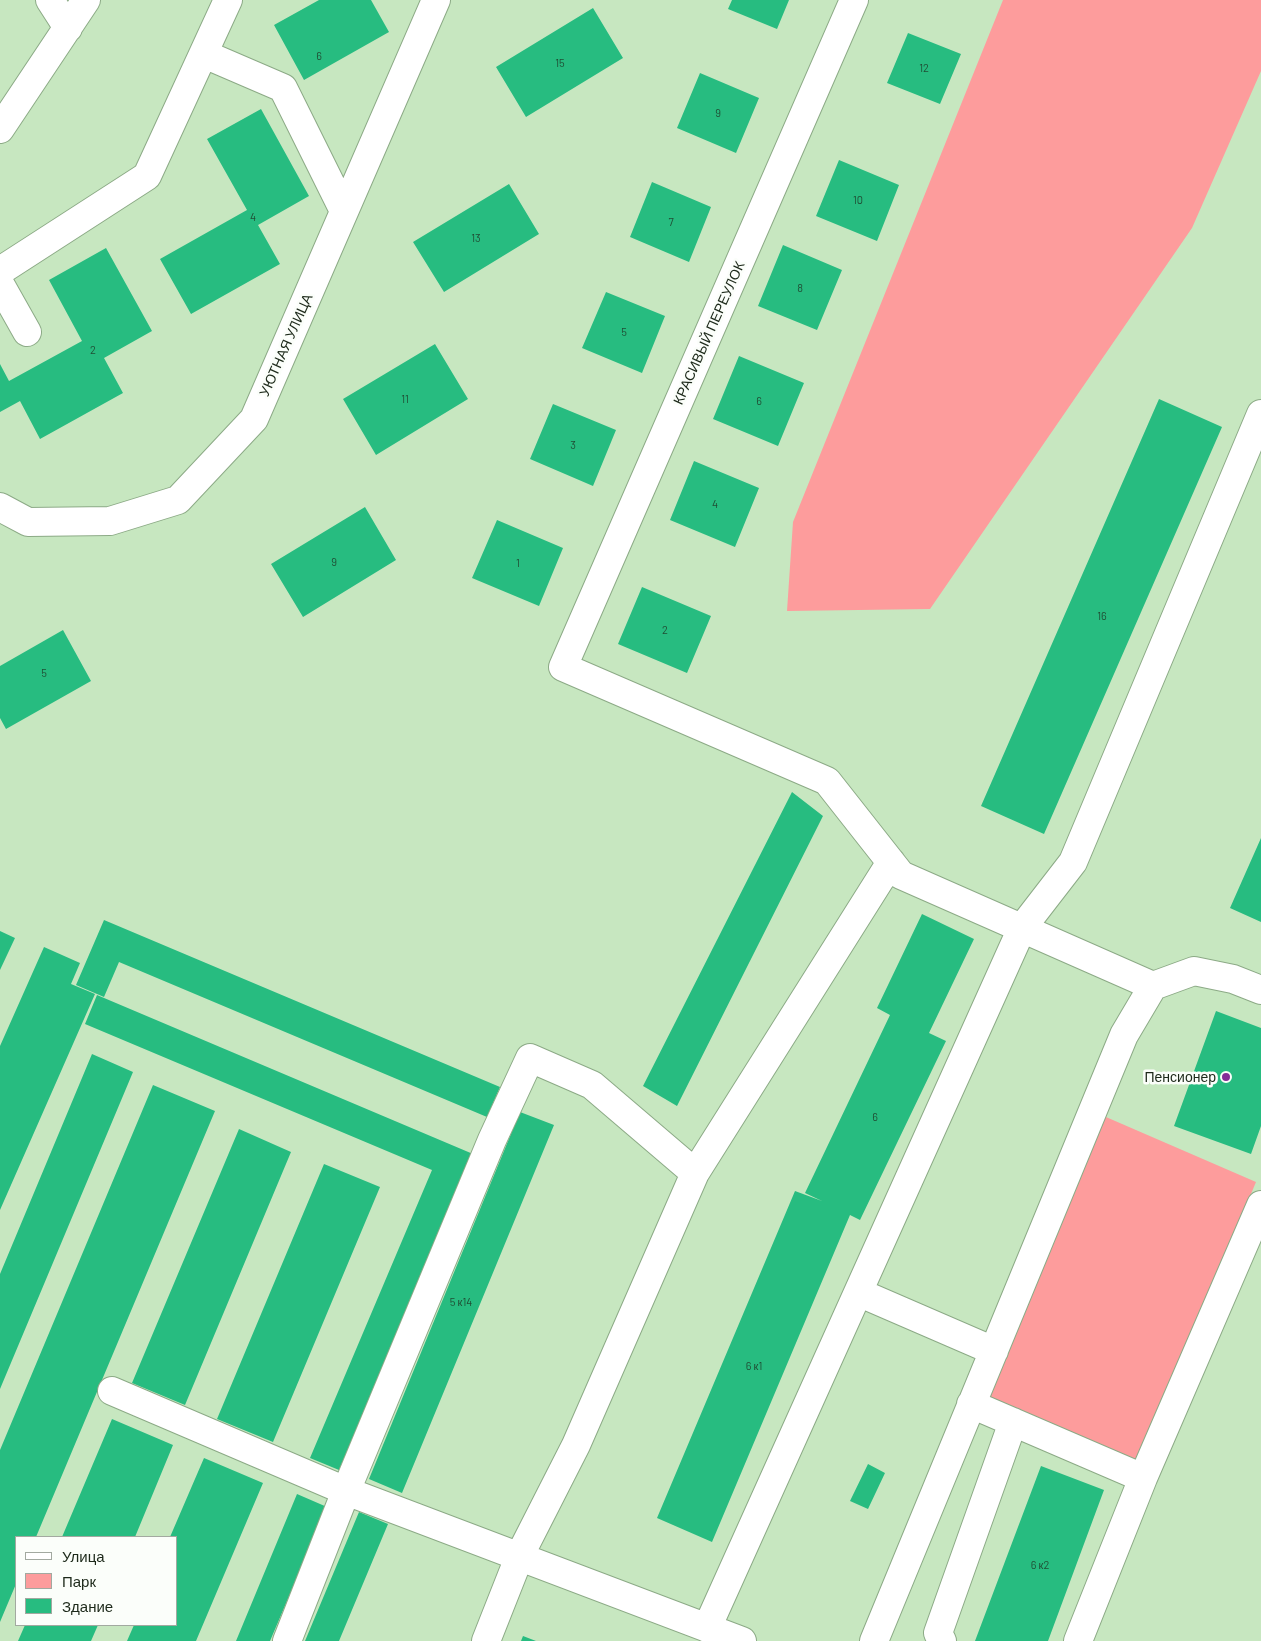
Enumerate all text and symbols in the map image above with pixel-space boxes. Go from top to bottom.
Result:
house number: 6 [316,49,322,63]
house number: 15 [555,56,565,70]
house number: 12 [919,61,929,75]
house number: 9 [715,106,721,120]
house number: 10 [853,193,863,207]
house number: 4 [250,210,256,224]
house number: 7 [668,215,674,229]
house number: 13 [471,231,481,245]
street label: КРАСИВЫЙ ПЕРЕУЛОК [670,259,748,407]
house number: 8 [797,281,803,295]
street label: УЮТНАЯ УЛИЦА [256,291,316,399]
house number: 5 [621,325,627,339]
house number: 2 [90,343,96,357]
house number: 11 [401,392,409,406]
house number: 6 [756,394,762,408]
house number: 3 [570,438,576,452]
house number: 4 [712,497,718,511]
house number: 9 [331,555,337,569]
house number: 1 [516,556,520,570]
house number: 16 [1097,609,1107,623]
house number: 2 [662,623,668,637]
house number: 5 [41,666,47,680]
place label: Пенсионер [1145,1069,1216,1085]
marker: Пенсионер [1220,1071,1232,1083]
house number: 6 [872,1110,878,1124]
house number: 5 к14 [450,1295,472,1309]
house number: 6 к1 [746,1359,762,1373]
legend [15,1536,178,1626]
text: Улица [62,1547,105,1565]
house number: 6 к2 [1031,1558,1049,1572]
text: Парк [62,1572,96,1590]
text: Здание [62,1597,113,1615]

